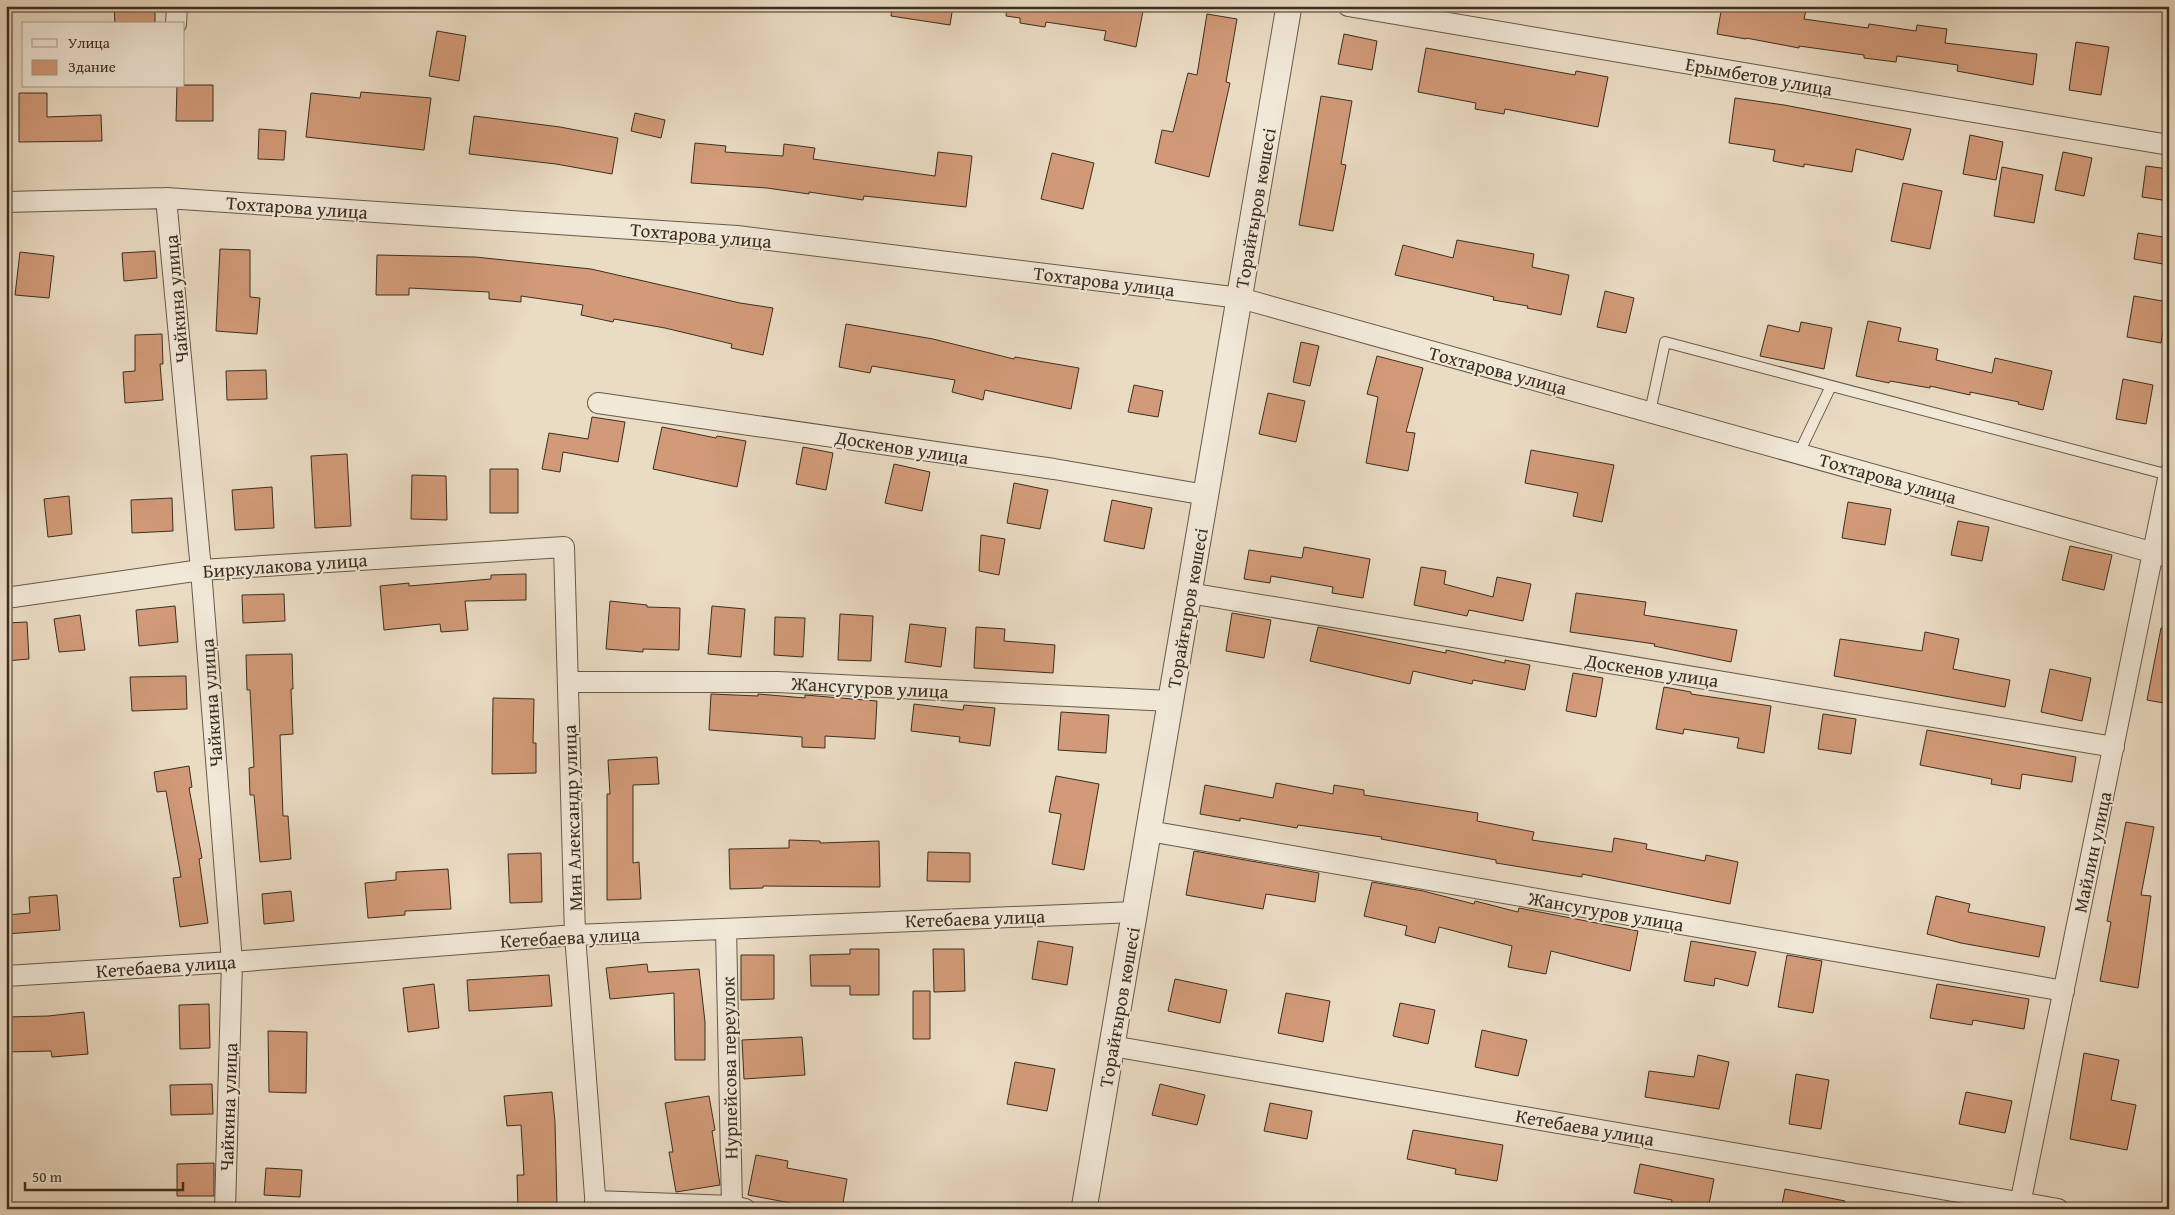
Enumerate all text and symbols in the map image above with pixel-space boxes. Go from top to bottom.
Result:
legend [22,22,185,88]
text: Улица [68,32,111,53]
street label: Ерымбетов улица [1683,49,1835,103]
text: Здание [68,56,116,77]
street label: Торайғыров көшесі [1227,126,1283,290]
street label: Тохтарова улица [225,188,369,226]
street label: Тохтарова улица [629,215,773,255]
street label: Чайкина улица [156,234,196,364]
street label: Тохтарова улица [1032,258,1176,304]
street label: Тохтарова улица [1426,338,1570,402]
street label: Доскенов улица [832,422,971,471]
street label: Тохтарова улица [1816,445,1960,511]
street label: Торайғыров көшесі [1159,526,1215,690]
street label: Биркулакова улица [202,545,368,585]
street label: Чайкина улица [193,638,229,768]
street label: Доскенов улица [1582,645,1721,694]
street label: Жансугуров улица [790,669,949,705]
street label: Мин Александр улица [555,724,589,912]
street label: Майлин улица [2065,789,2119,915]
street label: Жансугуров улица [1525,883,1686,938]
street label: Кетебаева улица [904,902,1046,934]
street label: Кетебаева улица [499,919,641,955]
street label: Торайғыров көшесі [1091,925,1147,1089]
street label: Кетебаева улица [95,947,237,985]
street label: Нурпейсова переулок [713,976,745,1160]
street label: Чайкина улица [212,1042,244,1172]
street label: Кетебаева улица [1514,1101,1656,1153]
scale bar [25,1160,182,1192]
text: 50 m [32,1166,63,1187]

